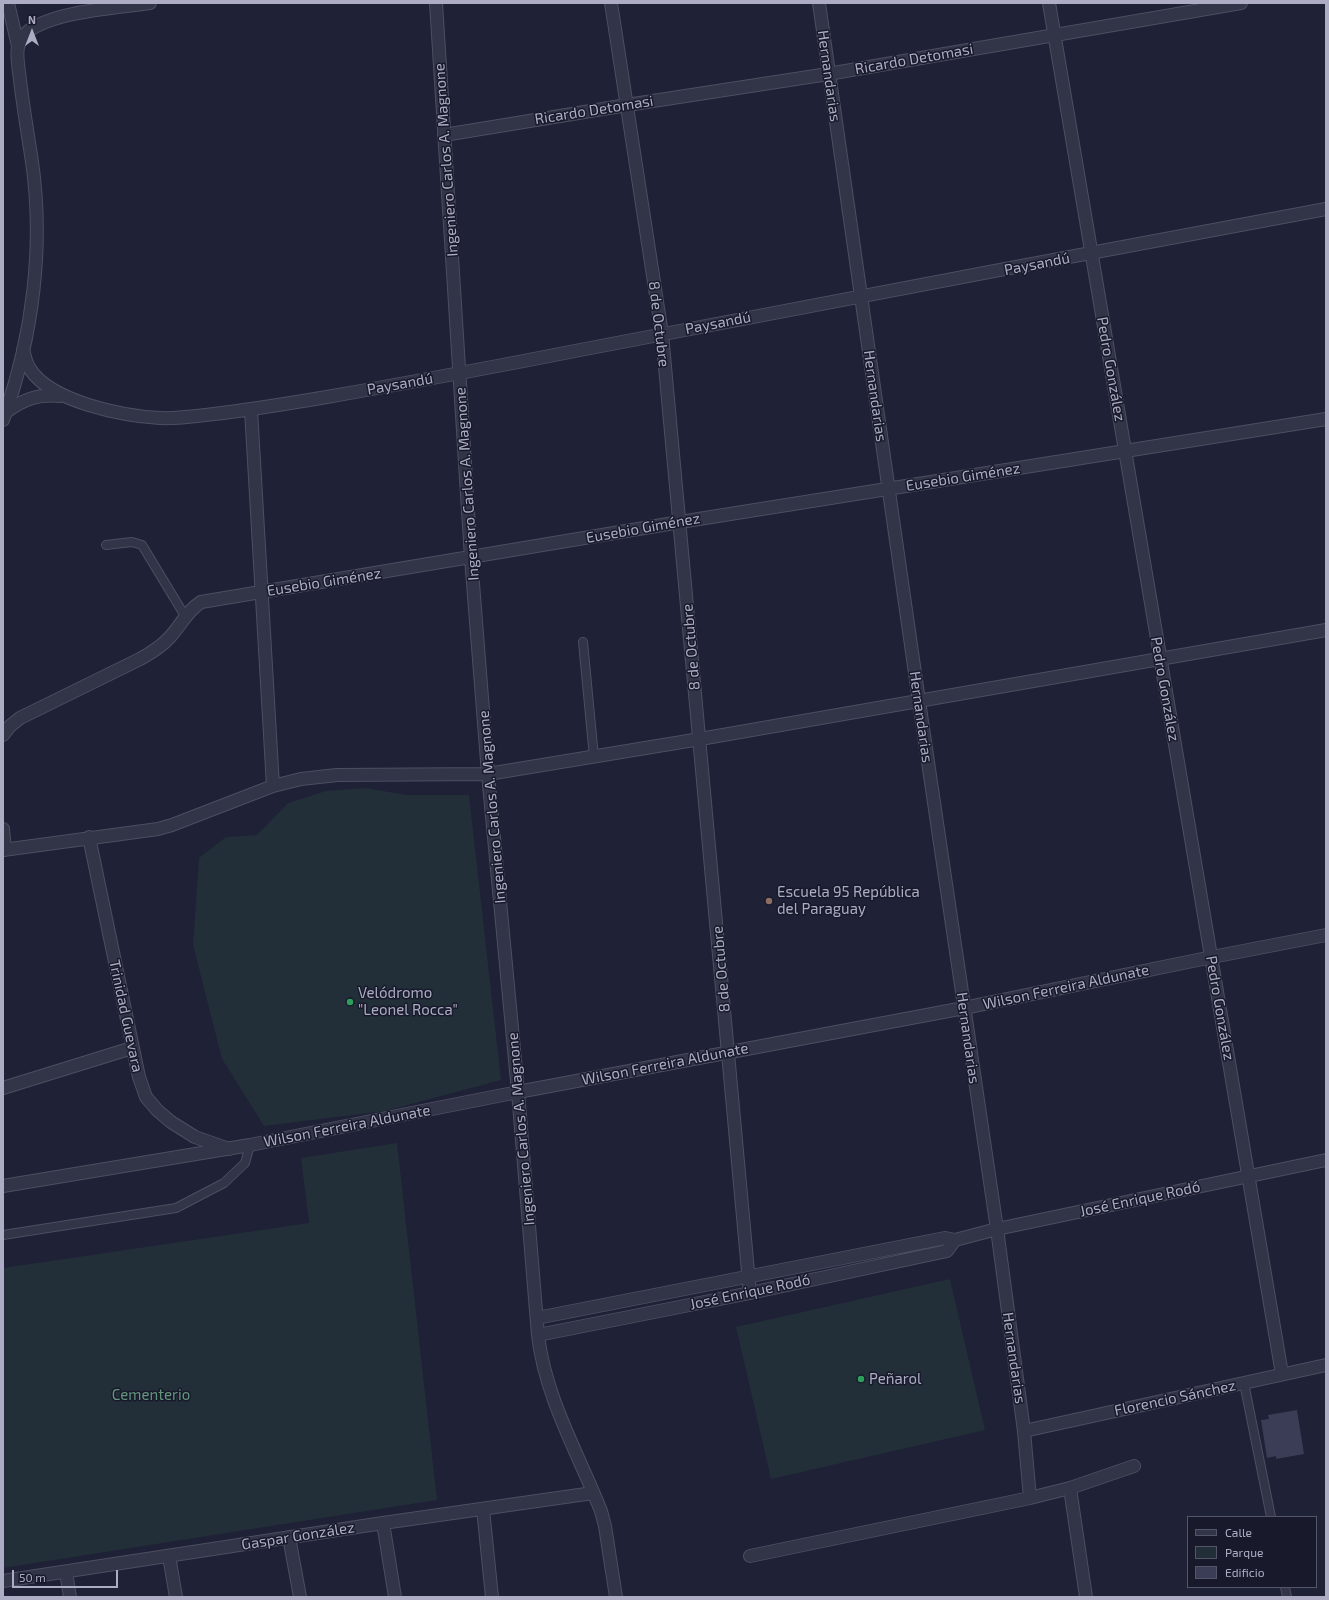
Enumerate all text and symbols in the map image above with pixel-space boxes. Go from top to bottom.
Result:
north arrow [12,12,52,52]
text: N [28,13,36,26]
street label: Hernandarias [814,29,844,123]
street label: Ricardo Detomasi [853,40,975,78]
street label: Ingeniero Carlos A. Magnone [430,63,462,257]
street label: Ricardo Detomasi [533,92,655,128]
street label: Paysandú [1003,249,1071,279]
street label: 8 de Octubre [645,280,673,368]
street label: Paysandú [684,308,752,338]
street label: Pedro González [1093,315,1129,423]
street label: Hernandarias [860,349,890,443]
street label: Paysandú [366,369,434,399]
street label: Ingeniero Carlos A. Magnone [451,387,483,581]
street label: Eusebio Giménez [905,459,1021,495]
street label: Eusebio Giménez [585,509,701,547]
street label: Eusebio Giménez [266,564,382,600]
street label: 8 de Octubre [678,603,704,691]
street label: Pedro González [1147,635,1183,743]
street label: Hernandarias [906,670,936,764]
street label: Ingeniero Carlos A. Magnone [475,710,509,904]
place label: Escuela 95 República del Paraguay [777,883,920,918]
marker: Escuela 95 República del Paraguay [764,896,774,906]
street label: 8 de Octubre [708,925,734,1013]
street label: Pedro González [1202,954,1238,1062]
street label: Trinidad Guevara [105,958,147,1074]
street label: Wilson Ferreira Aldunate [981,961,1151,1013]
place label: Velódromo "Leonel Rocca" [358,984,458,1019]
street label: Hernandarias [953,991,983,1085]
marker: Velódromo "Leonel Rocca" [345,997,355,1007]
street label: Ingeniero Carlos A. Magnone [504,1032,538,1226]
street label: Wilson Ferreira Aldunate [580,1039,750,1089]
street label: Wilson Ferreira Aldunate [262,1101,432,1151]
street label: José Enrique Rodó [1078,1177,1202,1221]
street label: José Enrique Rodó [688,1270,812,1314]
street label: Hernandarias [999,1311,1029,1405]
place label: Peñarol [869,1370,922,1388]
marker: Peñarol [856,1374,866,1384]
street label: Florencio Sánchez [1113,1376,1237,1420]
park label: Cementerio [112,1386,190,1404]
legend [1187,1516,1317,1588]
street label: Gaspar González [240,1518,356,1554]
text: Calle [1225,1525,1252,1539]
text: Parque [1225,1545,1263,1559]
scale bar [14,1562,120,1588]
text: Edificio [1225,1565,1265,1579]
text: 50 m [19,1570,46,1584]

